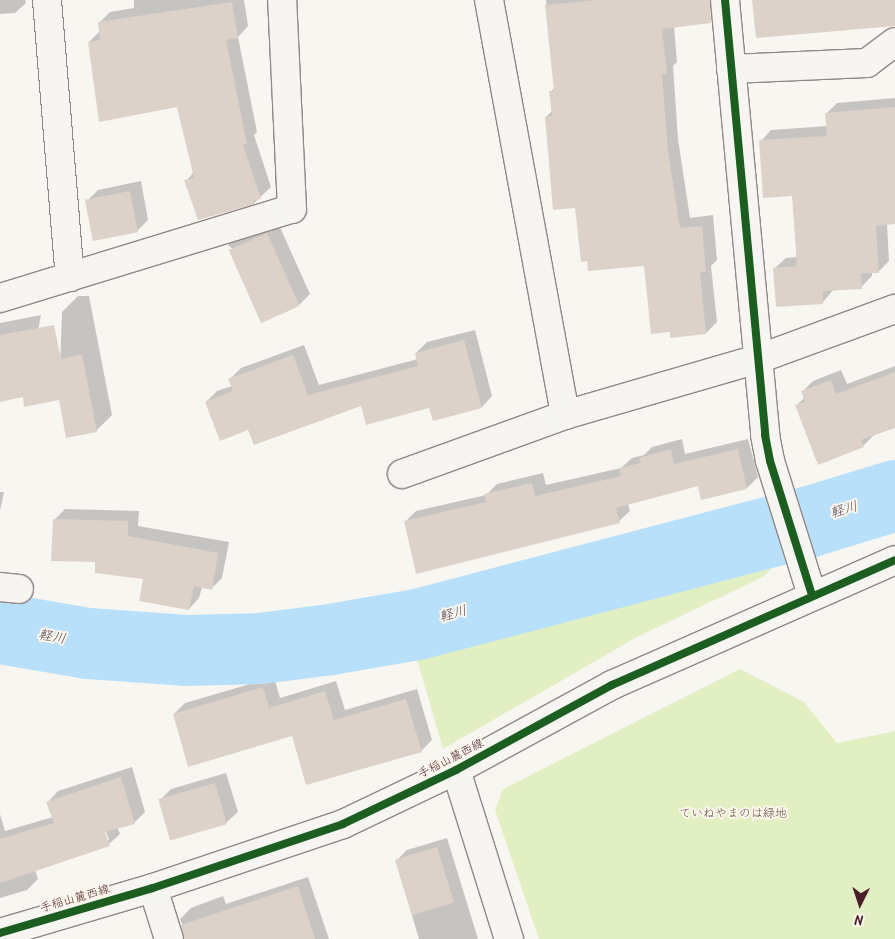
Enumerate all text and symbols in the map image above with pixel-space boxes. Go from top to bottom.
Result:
water label: 軽川 [828,498,860,522]
water label: 軽川 [437,602,469,626]
water label: 軽川 [37,626,67,648]
street label: 手稲山麓西線 [416,736,486,782]
park label: ていねやまのは緑地 [679,807,787,821]
north arrow [835,879,885,929]
street label: 手稲山麓西線 [38,882,112,916]
text: N [854,908,864,930]

